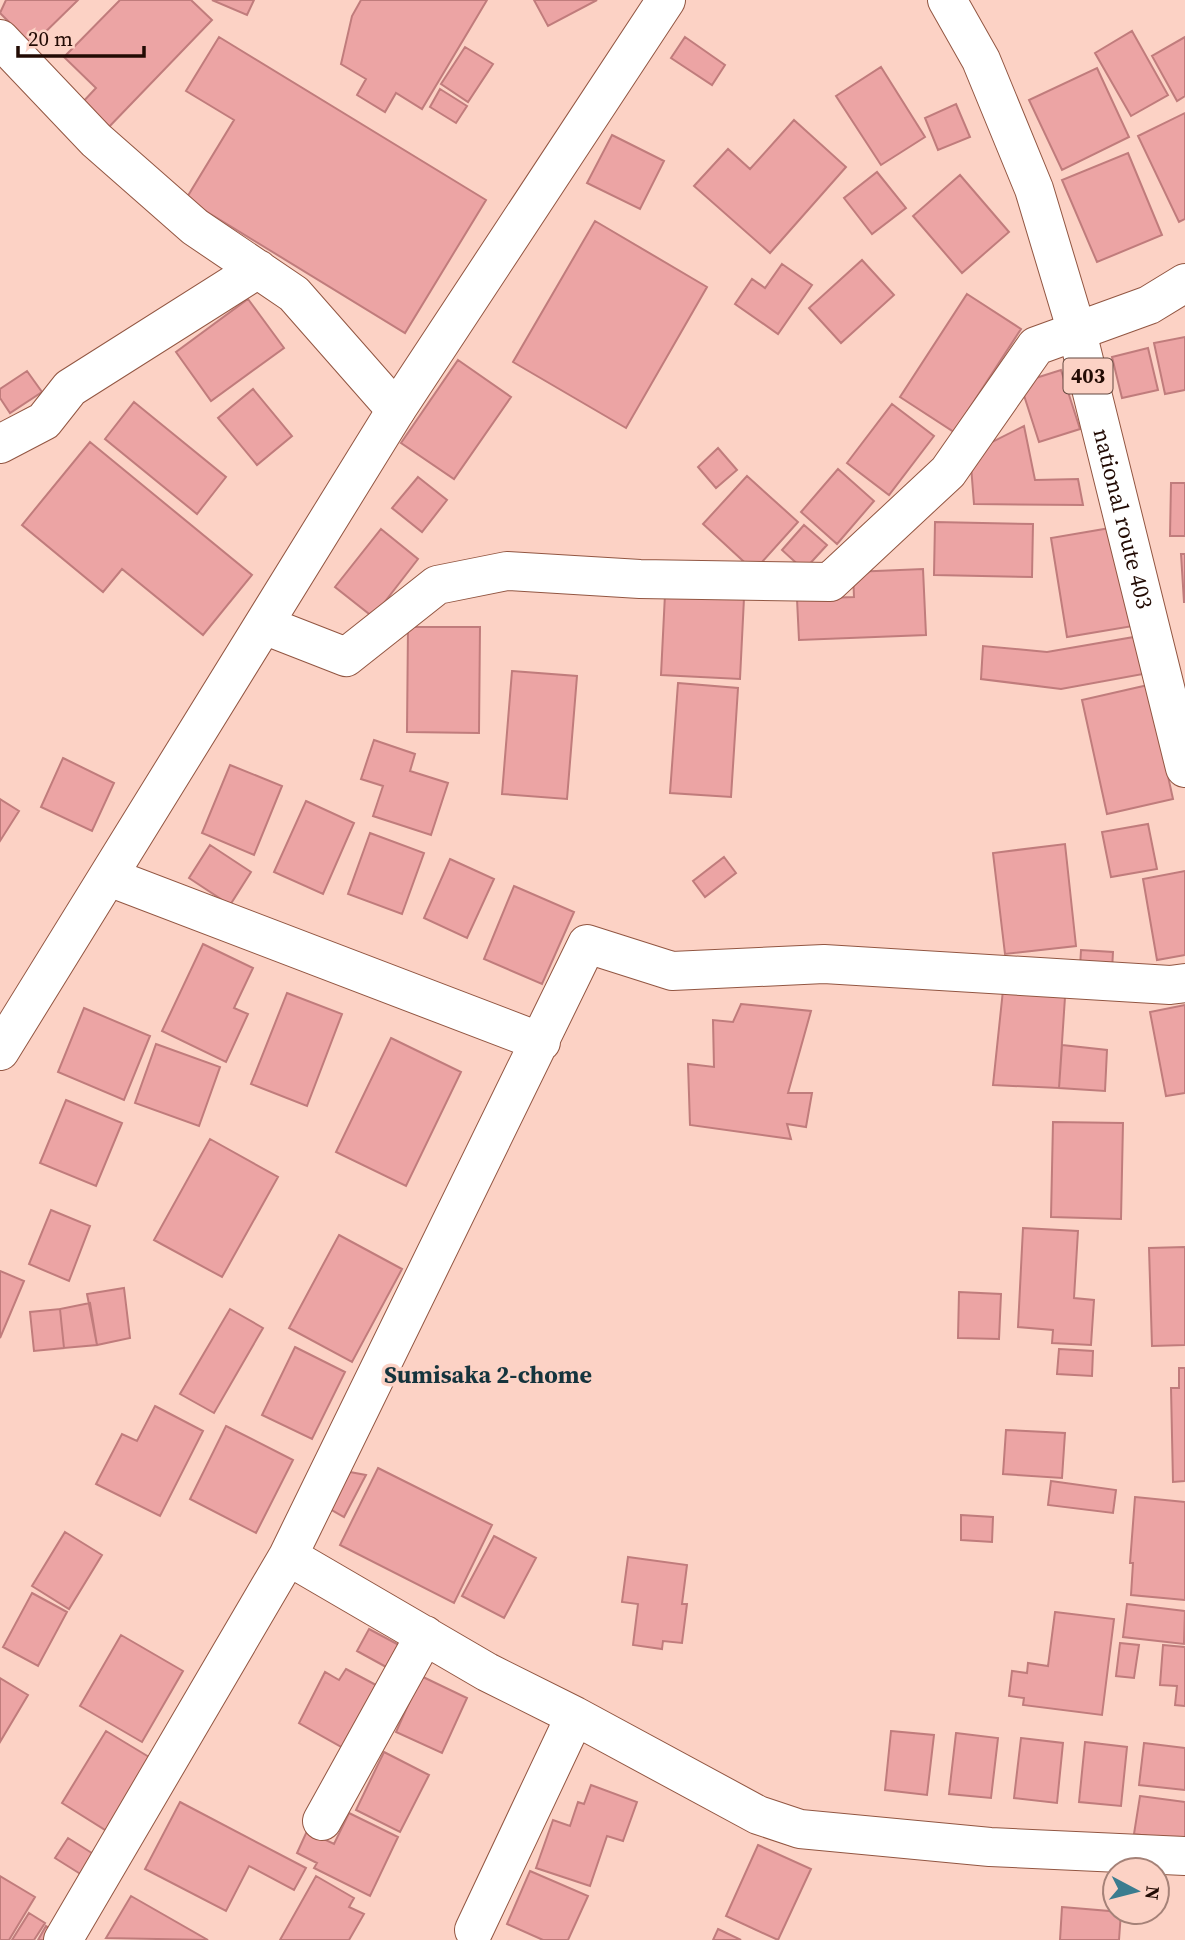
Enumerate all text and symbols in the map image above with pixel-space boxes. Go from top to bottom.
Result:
scale bar [18,14,144,58]
text: 20 m [28,24,73,53]
road number: 403 [1064,358,1112,394]
street label: national route 403 [1085,425,1161,612]
district label: Sumisaka 2-chome [384,1358,592,1391]
north arrow [1101,1856,1171,1926]
text: N [1139,1885,1167,1902]

